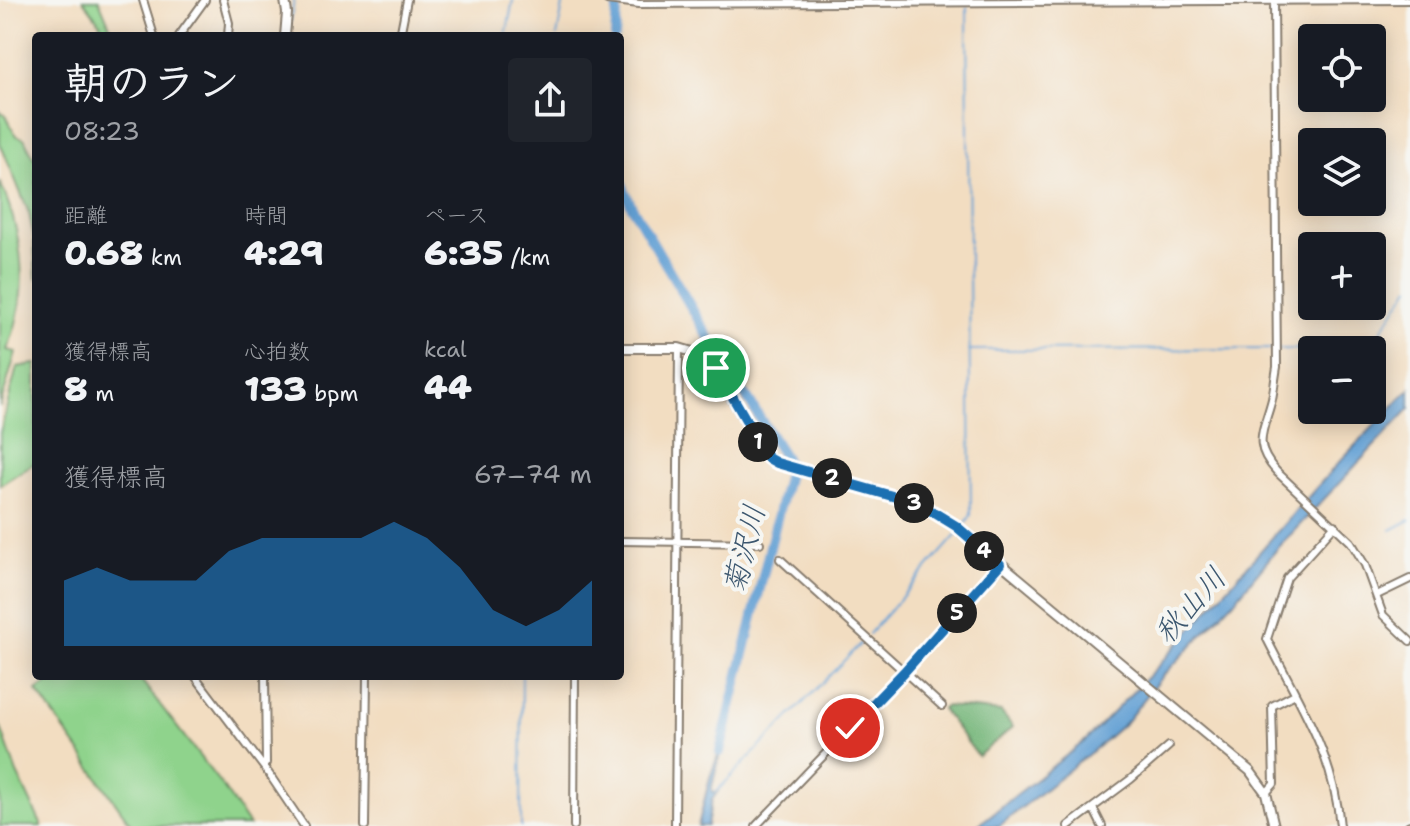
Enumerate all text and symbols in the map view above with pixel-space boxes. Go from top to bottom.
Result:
map controls [1298,24,1386,424]
button: locate [1298,24,1386,112]
text: 朝のラン [64,53,240,112]
button: share [508,58,592,142]
text: 08:23 [64,113,140,148]
button: layers [1298,128,1386,216]
text: 距離 [64,201,108,230]
text: 時間 [244,201,288,230]
text: ペース [424,201,489,230]
text: 0.68 [64,230,143,276]
text: 4:29 [244,230,324,276]
text: 6:35 [424,230,504,276]
button: + [1298,232,1386,320]
text: km [143,243,182,272]
text: /km [504,243,550,272]
pin [682,334,750,402]
text: kcal [424,335,467,364]
button: − [1298,336,1386,424]
text: 獲得標高 [64,337,152,366]
text: 心拍数 [244,337,310,366]
icon: arrive [694,346,738,390]
text: 44 [424,364,472,410]
text: 8 [64,366,88,412]
text: 133 [244,366,307,412]
text: m [88,379,114,408]
text: bpm [307,379,359,408]
pin: 1 [738,422,778,462]
text: 1 [753,427,763,456]
text: 67–74 m [474,456,592,491]
pin: 2 [812,458,852,498]
text: 獲得標高 [64,459,168,494]
text: 2 [824,463,840,492]
pin: 3 [894,483,934,523]
text: 3 [906,488,922,517]
water label: 菊沢川 [713,500,775,598]
pin: 4 [964,531,1004,571]
text: 4 [976,536,992,565]
water label: 秋山川 [1145,558,1235,652]
pin: 5 [937,593,977,633]
text: 5 [950,598,964,627]
pin [816,694,884,762]
icon: check [828,706,872,750]

